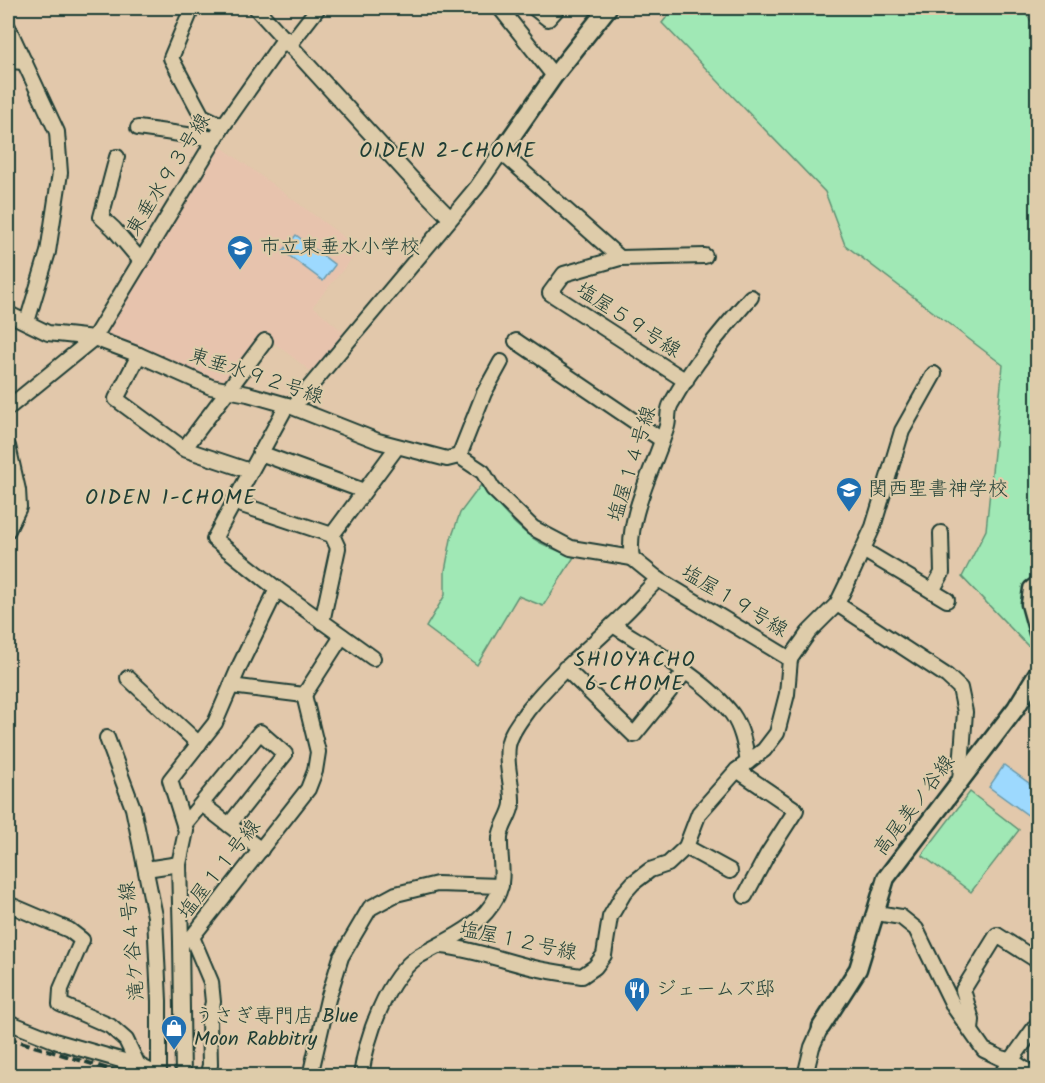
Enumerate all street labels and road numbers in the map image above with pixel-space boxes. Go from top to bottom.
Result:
street label: 東垂水９３号線 [118,107,220,243]
street label: 塩屋５９号線 [569,275,687,367]
street label: 東垂水９２号線 [184,340,328,414]
street label: 塩屋１４号線 [600,402,666,526]
street label: 塩屋１９号線 [674,557,794,647]
street label: 高尾美ノ谷線 [866,748,964,864]
street label: 塩屋１１号線 [170,813,270,927]
street label: 滝ケ谷４号線 [112,880,154,1002]
street label: 塩屋１２号線 [456,914,580,970]

